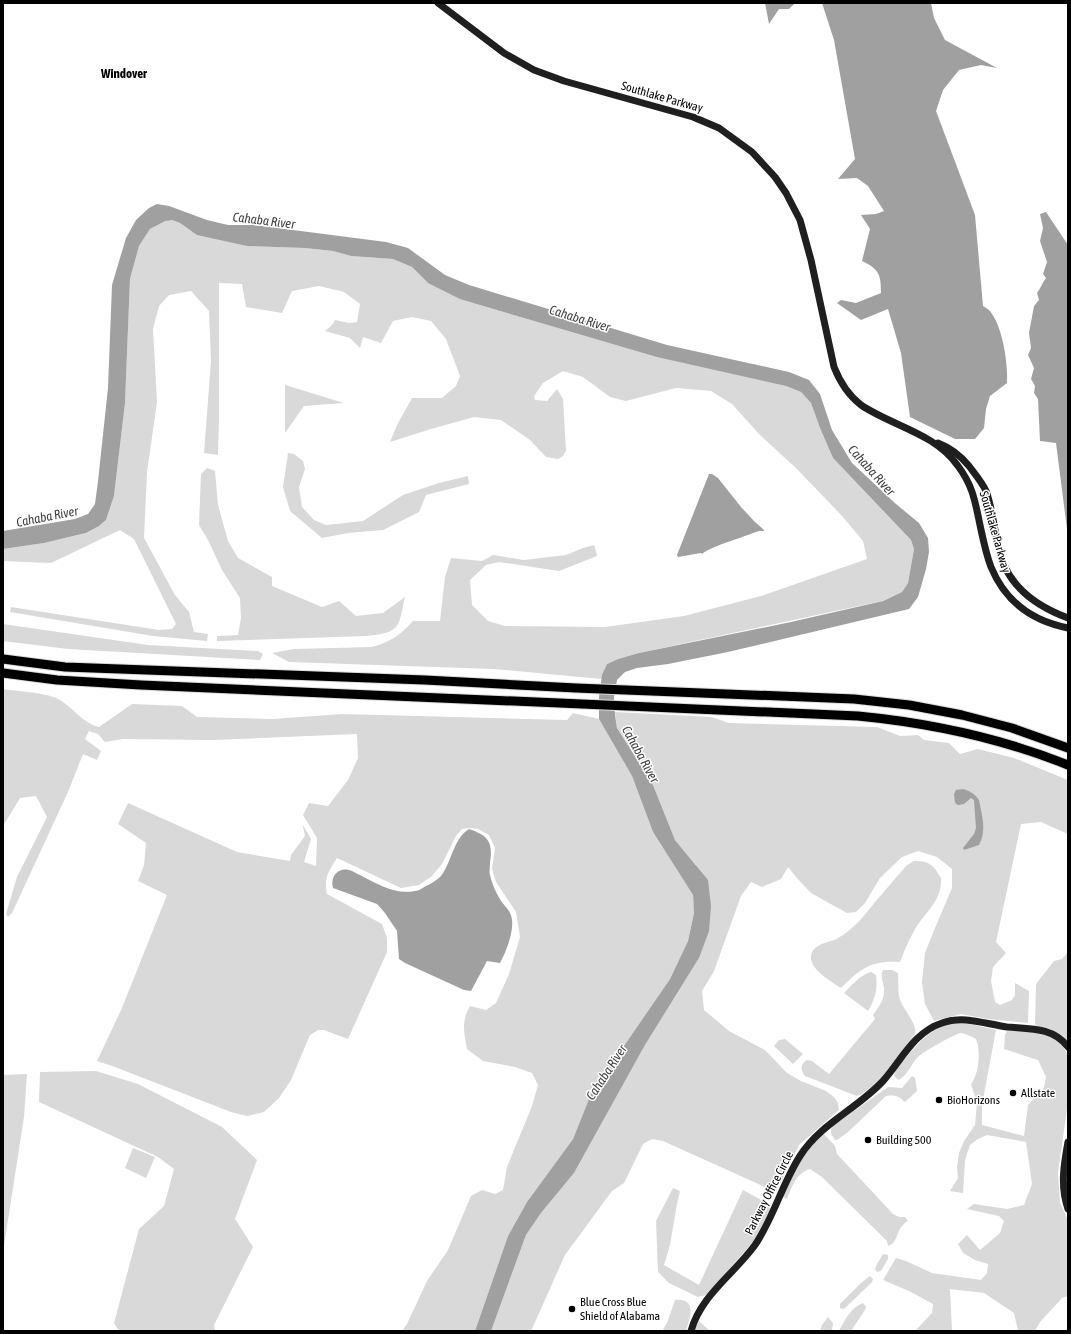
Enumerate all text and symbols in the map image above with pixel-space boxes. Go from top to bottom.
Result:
district label: Windover [100,66,148,81]
street label: Southlake Parkway [620,79,704,115]
water label: Cahaba River [232,209,297,232]
water label: Cahaba River [548,302,613,335]
water label: Cahaba River [845,442,899,500]
street label: Southlake Parkway [977,490,1013,574]
water label: Cahaba River [15,503,80,530]
water label: Cahaba River [619,723,663,786]
water label: Cahaba River [583,1041,630,1103]
place label: Allstate [1021,1086,1055,1100]
marker: Allstate [1008,1088,1018,1098]
place label: BioHorizons [947,1093,1000,1107]
marker: BioHorizons [934,1095,944,1105]
place label: Building 500 [876,1133,932,1147]
marker: Building 500 [863,1135,873,1145]
street label: Parkway Office Circle [742,1149,796,1237]
place label: Blue Cross Blue Shield of Alabama [580,1295,660,1323]
marker: Blue Cross Blue Shield of Alabama [567,1304,577,1314]

